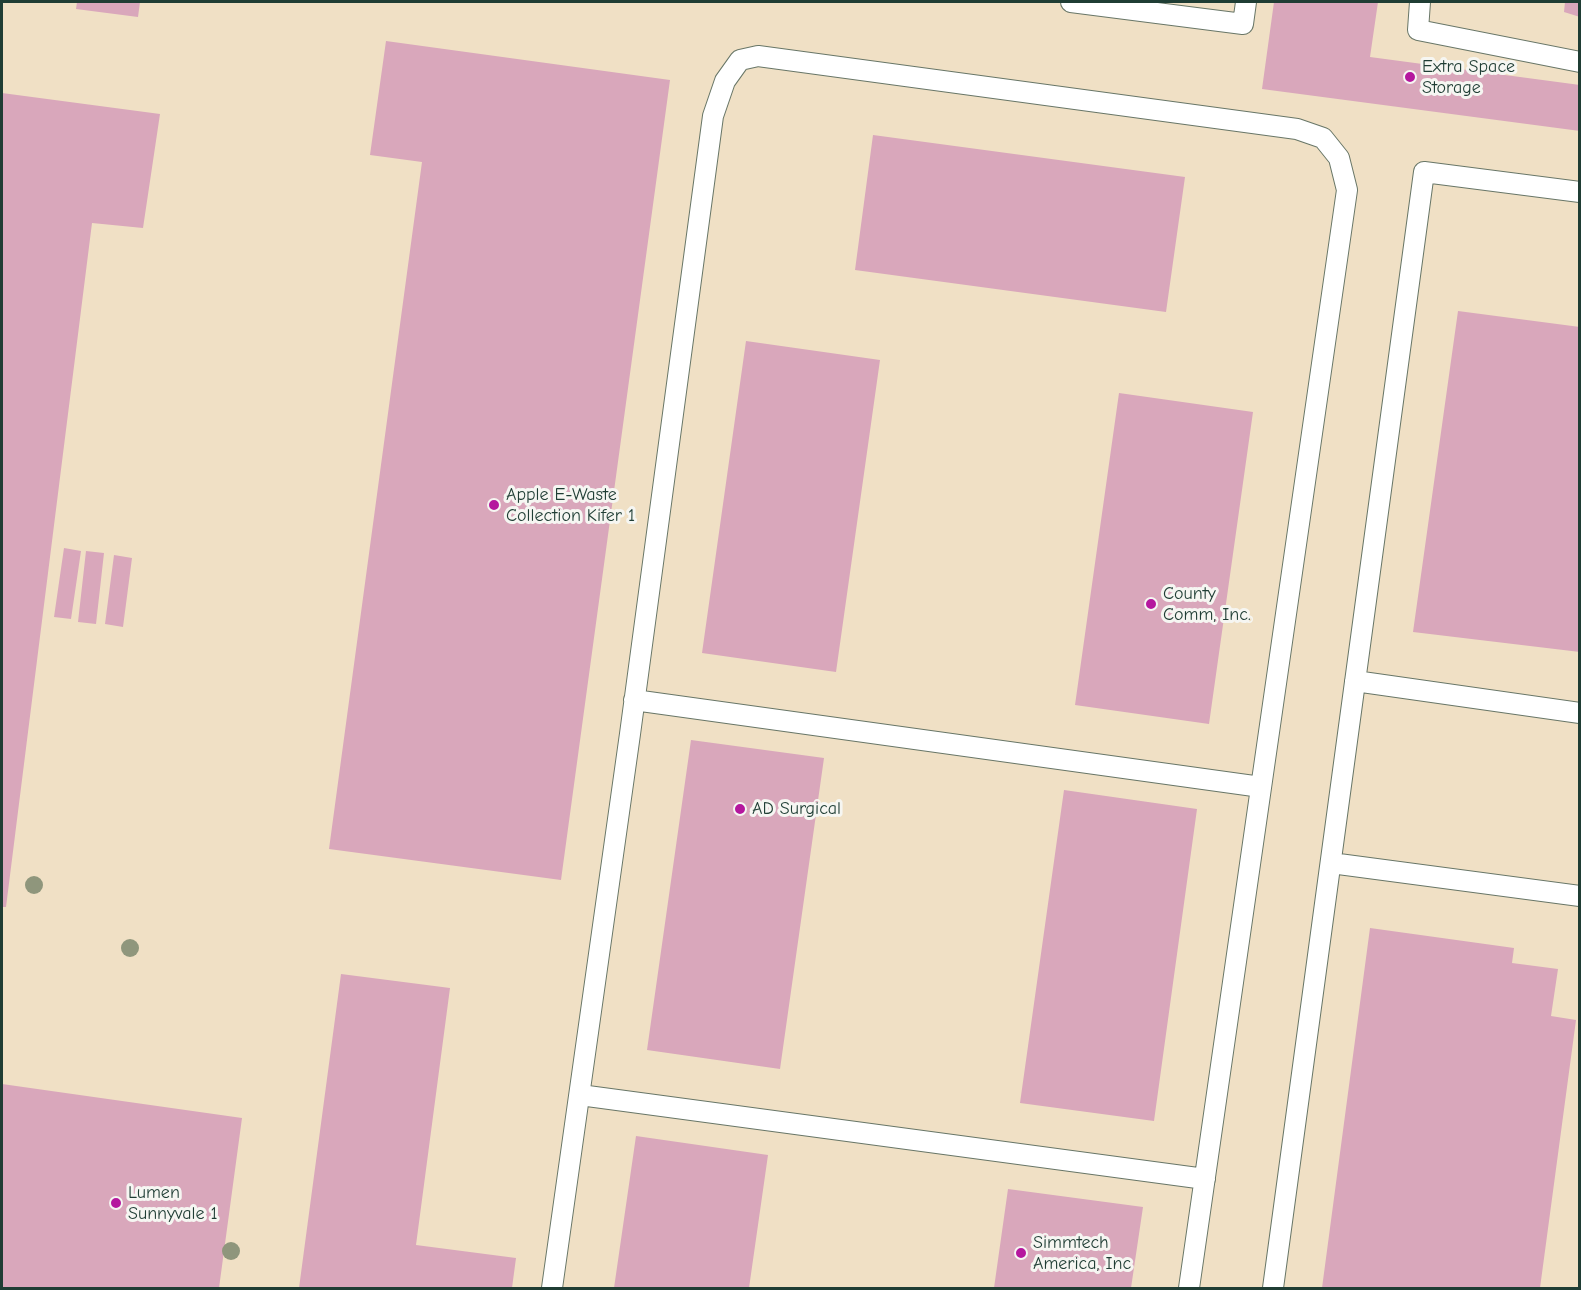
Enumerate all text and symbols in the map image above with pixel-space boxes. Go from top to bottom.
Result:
place label: Extra Space Storage [1422,56,1515,98]
marker: Extra Space Storage [1403,70,1417,84]
place label: Apple E-Waste Collection Kifer 1 [506,484,635,526]
marker: Apple E-Waste Collection Kifer 1 [487,498,501,512]
place label: County Comm, Inc. [1163,583,1251,626]
marker: County Comm, Inc. [1144,597,1158,611]
place label: AD Surgical [752,798,841,820]
marker: AD Surgical [733,802,747,816]
place label: Lumen Sunnyvale 1 [128,1182,218,1224]
marker: Lumen Sunnyvale 1 [109,1196,123,1210]
place label: Simmtech America, Inc [1033,1232,1131,1274]
marker: Simmtech America, Inc [1014,1246,1028,1260]

